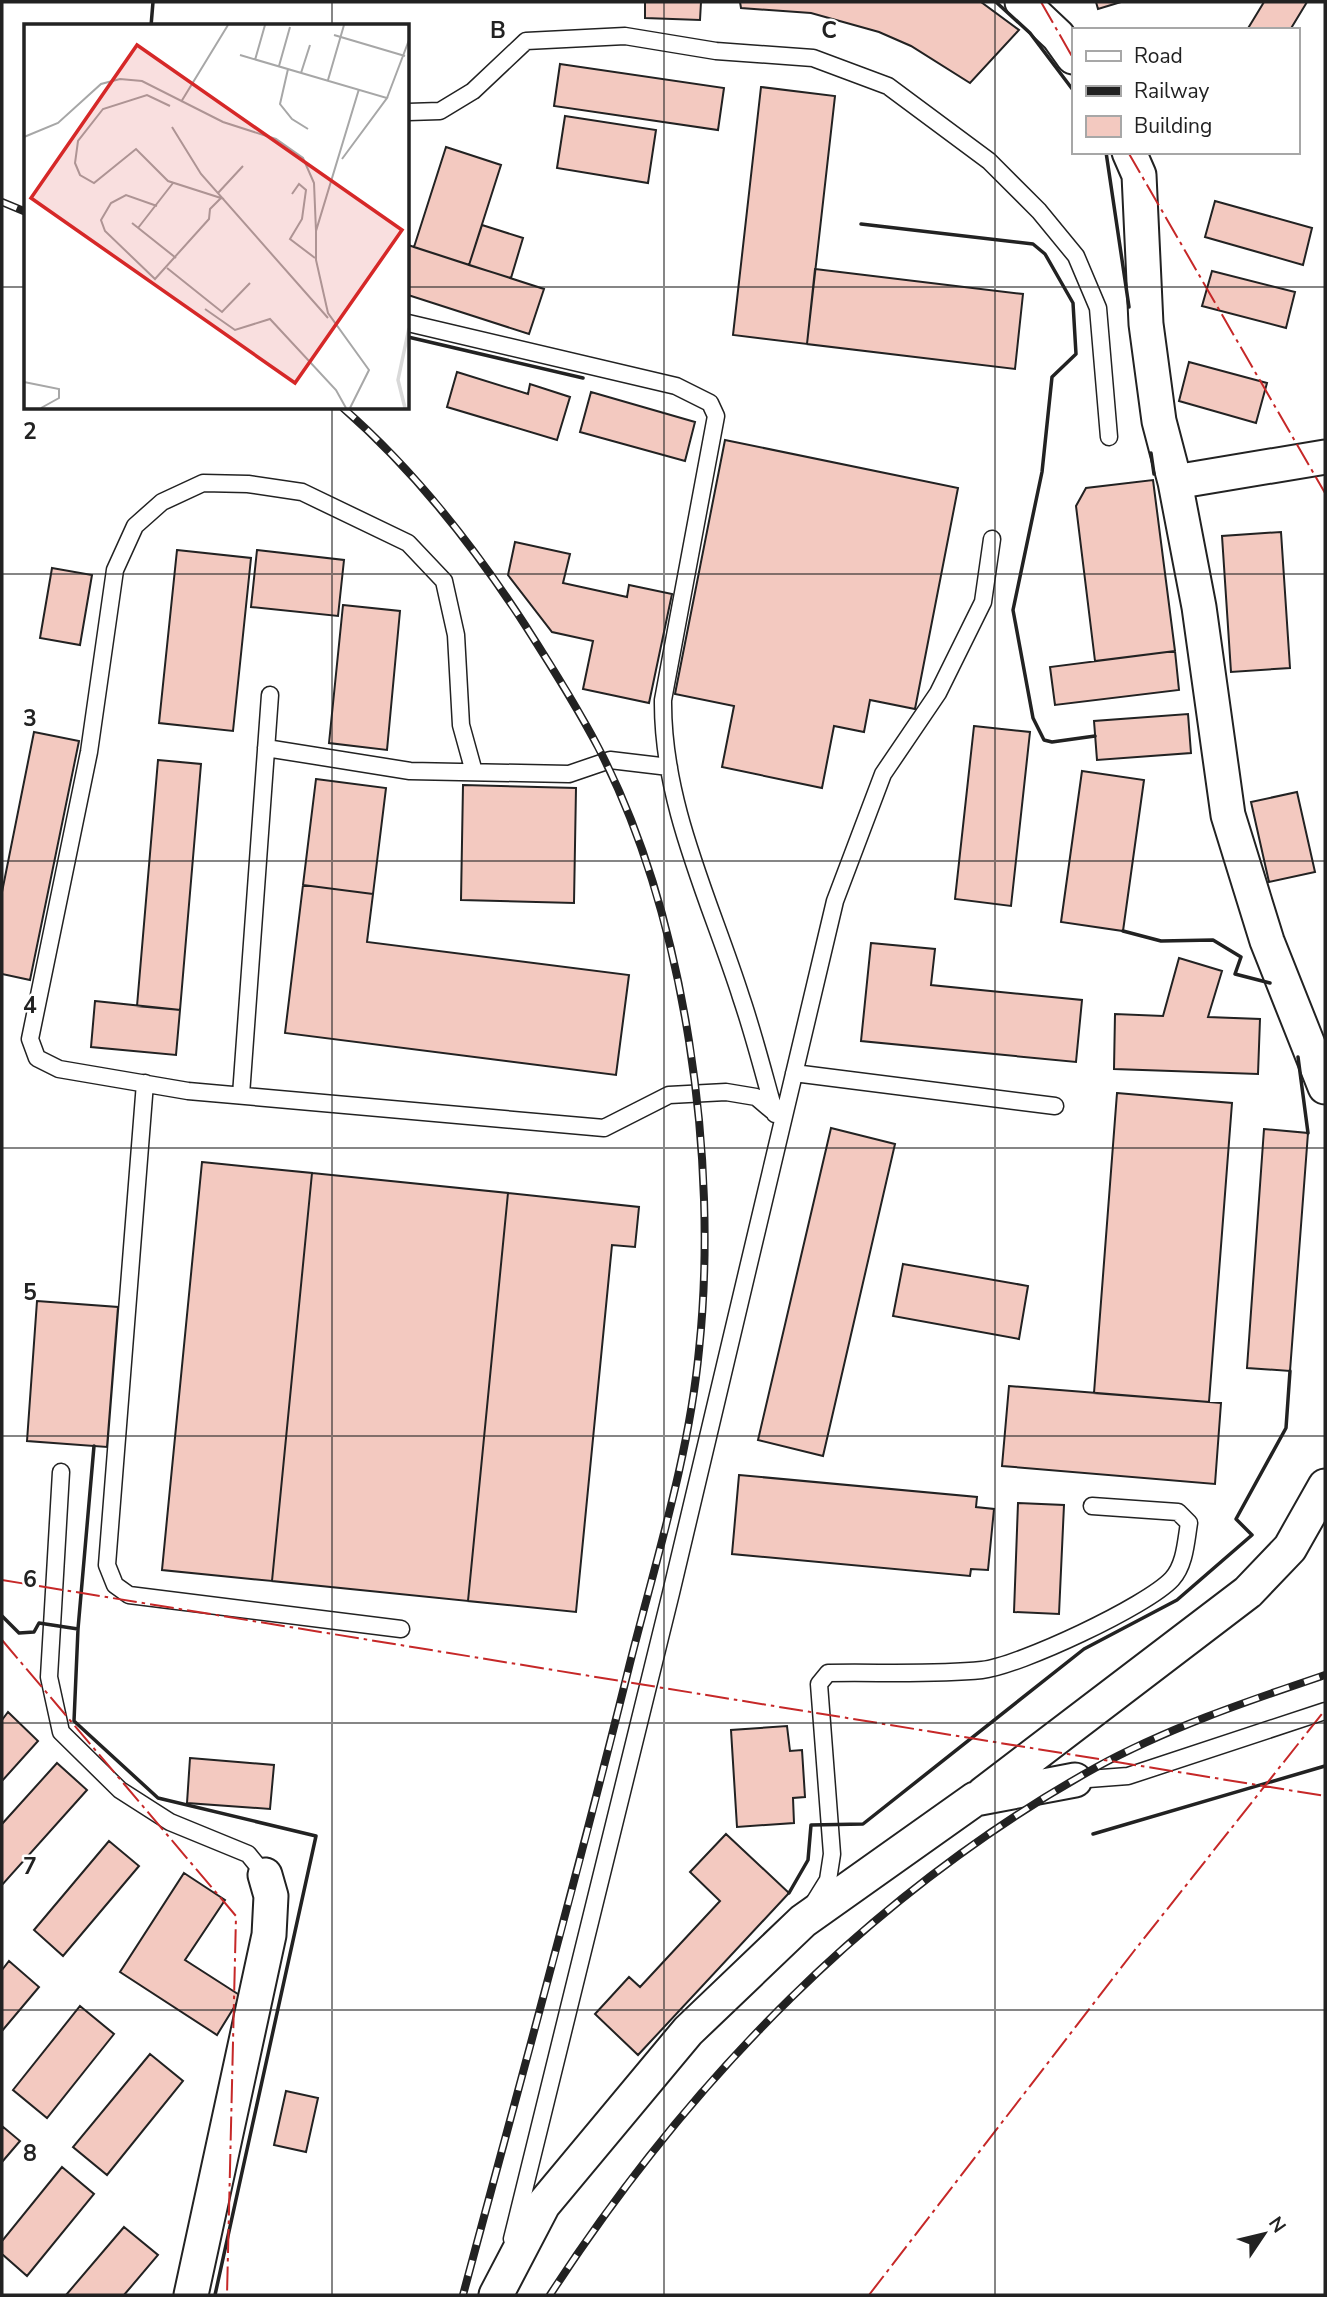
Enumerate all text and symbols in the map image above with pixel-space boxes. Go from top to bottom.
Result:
text: B [490,15,506,46]
text: C [821,15,837,46]
inset map [24,24,410,410]
legend [1072,28,1299,154]
text: Road [1134,42,1183,70]
text: Railway [1134,77,1209,105]
text: Building [1134,112,1212,140]
text: 2 [23,416,37,447]
text: 3 [23,703,37,734]
text: 4 [23,990,37,1021]
text: 5 [23,1277,37,1308]
text: 6 [23,1564,37,1595]
text: 7 [23,1851,37,1882]
text: 8 [23,2138,37,2169]
north arrow [1229,2199,1299,2269]
text: N [1262,2212,1292,2238]

